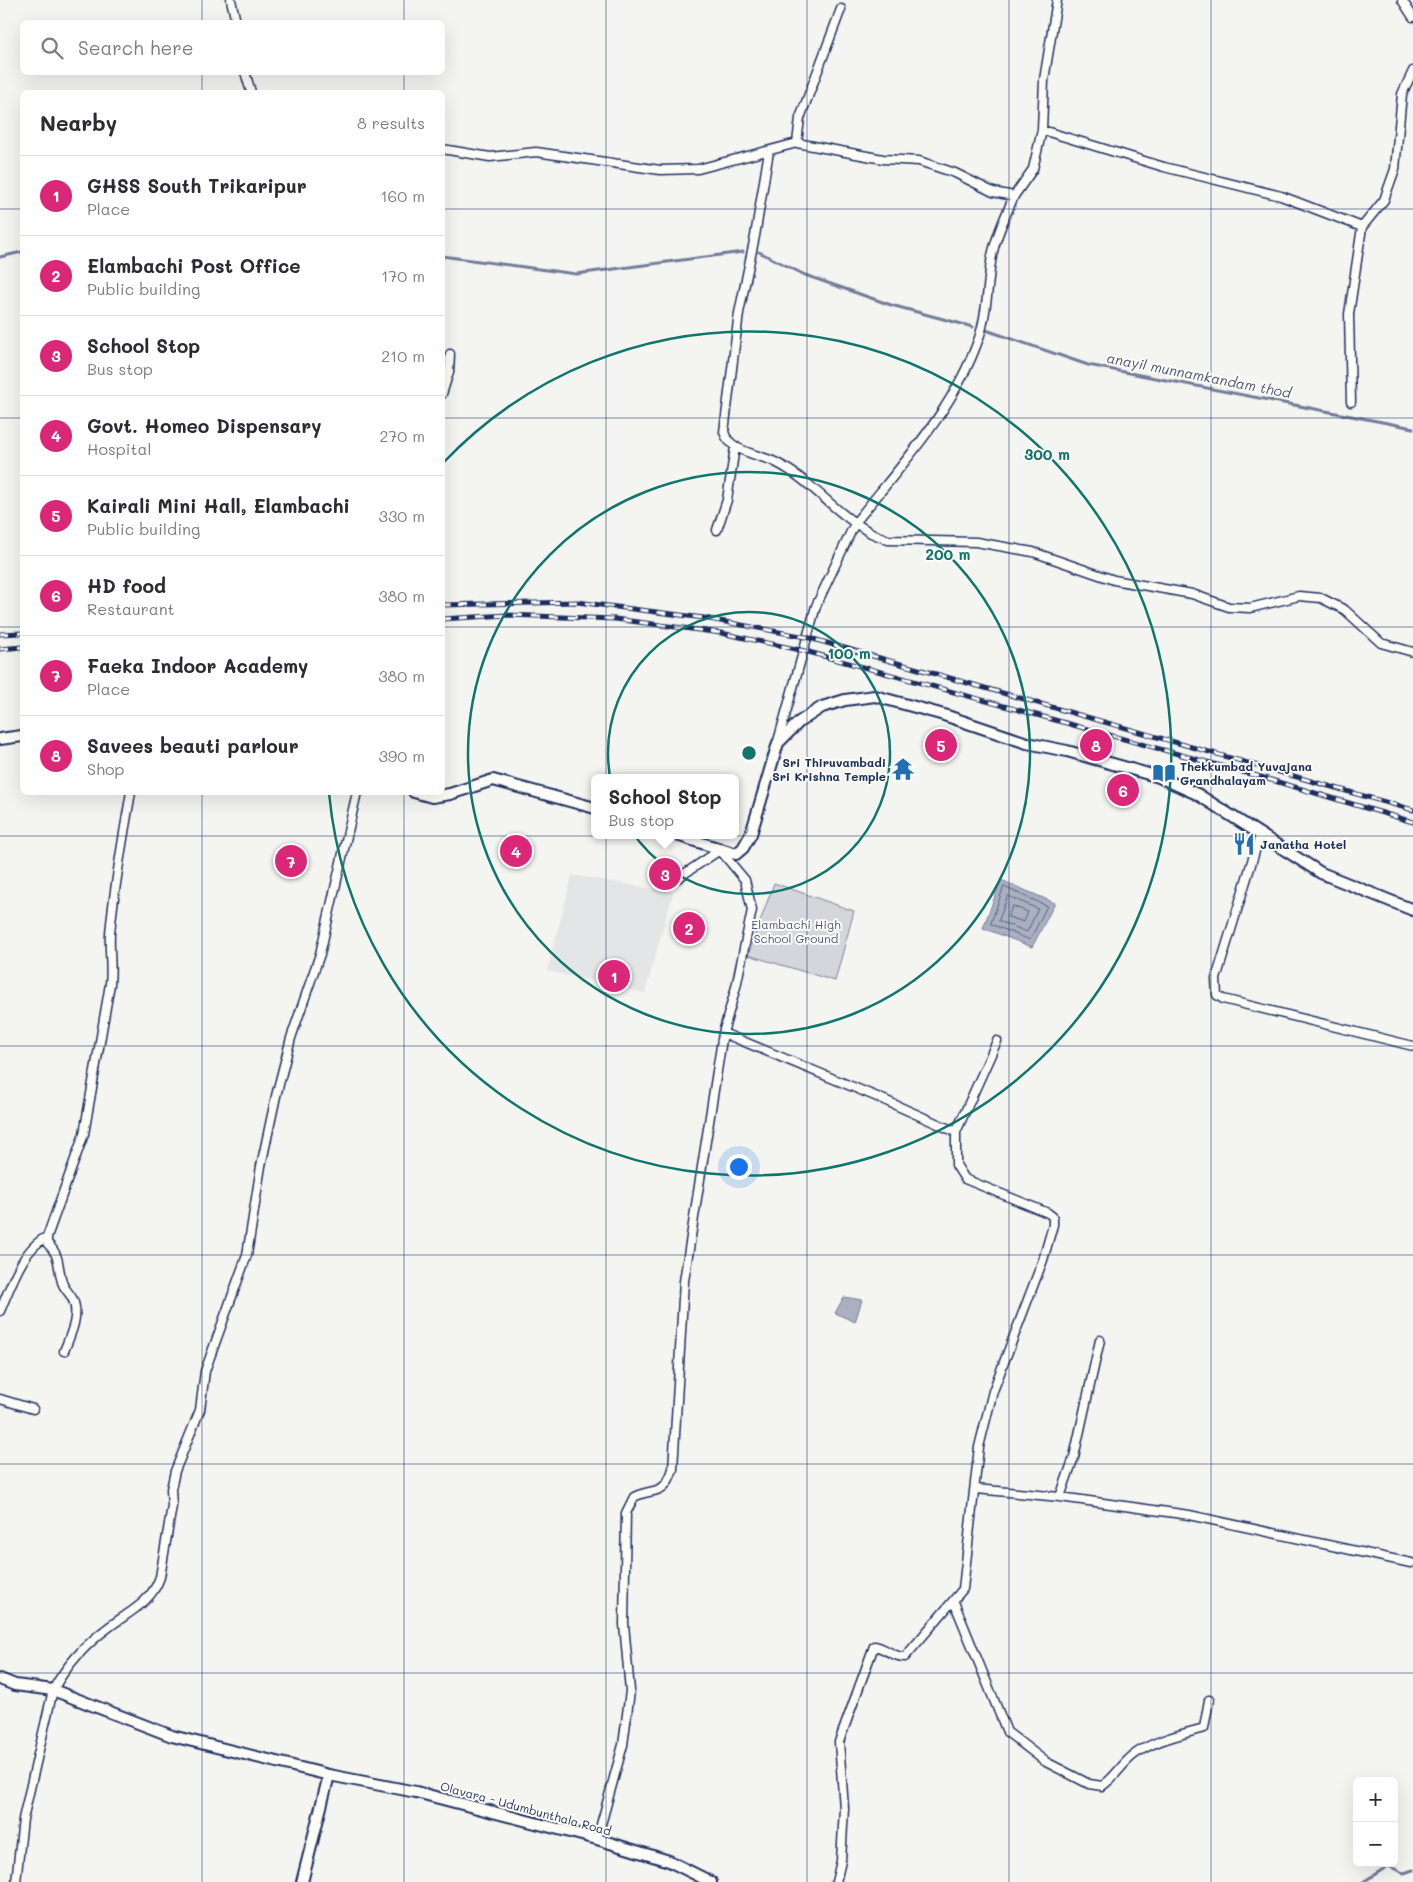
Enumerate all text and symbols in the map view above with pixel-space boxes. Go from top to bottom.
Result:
search box [20,20,445,75]
icon: search [38,34,66,62]
text: Search here [78,35,194,60]
text: Nearby [40,109,117,136]
text: 8 results [357,112,425,133]
text: GHSS South Trikaripur [87,173,307,198]
text: 1 [52,185,60,206]
text: 160 m [380,185,425,206]
text: Place [87,198,130,219]
text: Elambachi Post Office [87,253,301,278]
text: 2 [52,265,60,286]
text: 170 m [381,265,425,286]
text: Public building [87,278,200,299]
text: School Stop [87,333,200,358]
text: 3 [51,345,61,366]
text: 210 m [381,345,425,366]
water label: anayil munnamkandam thod [1105,348,1294,402]
text: Bus stop [87,358,153,379]
text: Govt. Homeo Dispensary [87,413,321,438]
text: 4 [51,425,61,446]
text: 270 m [379,425,425,446]
text: Hospital [87,438,151,459]
text: 300 m [1024,444,1070,464]
text: Kairali Mini Hall, Elambachi [87,493,350,518]
text: 5 [51,505,61,526]
text: 330 m [379,505,425,526]
text: Public building [87,518,200,539]
text: 200 m [926,544,971,564]
text: HD food [87,573,166,598]
text: 6 [51,585,61,606]
text: 380 m [378,585,425,606]
text: Restaurant [87,598,175,619]
text: 100 m [827,643,871,663]
text: Faeka Indoor Academy [87,653,308,678]
text: 7 [52,665,60,686]
text: 380 m [378,665,425,686]
text: Place [87,678,130,699]
pin: 5 [925,726,957,764]
pin: 8 [1080,726,1112,764]
text: Savees beauti parlour [87,733,299,758]
centre of rings [740,744,758,762]
text: 8 [51,745,61,766]
text: 390 m [378,745,425,766]
place label: Sri Thiruvambadi Sri Krishna Temple [772,754,886,784]
temple icon: Sri Thiruvambadi Sri Krishna Temple [890,756,916,782]
text: Shop [87,758,124,779]
place label: Thekkumbad Yuvajana Grandhalayam [1180,758,1312,788]
library icon: Thekkumbad Yuvajana Grandhalayam [1151,760,1177,786]
pin: 6 [1107,771,1139,809]
popup [591,774,739,839]
text: School Stop [608,784,722,809]
text: Bus stop [608,809,674,830]
restaurant icon: Janatha Hotel [1231,831,1257,857]
pin: 4 [500,832,532,870]
place label: Janatha Hotel [1260,836,1346,852]
pin: 7 [275,842,307,880]
pin: 3 [649,855,681,893]
pin: 2 [673,909,705,947]
park label: Elambachi High School Ground [751,916,841,946]
pin: 1 [598,957,630,995]
your location [726,1154,752,1180]
street label: Olavara - Udumbunthala Road [439,1777,614,1839]
map controls [1353,1777,1398,1867]
button: + [1353,1777,1398,1822]
button: − [1353,1822,1398,1867]

